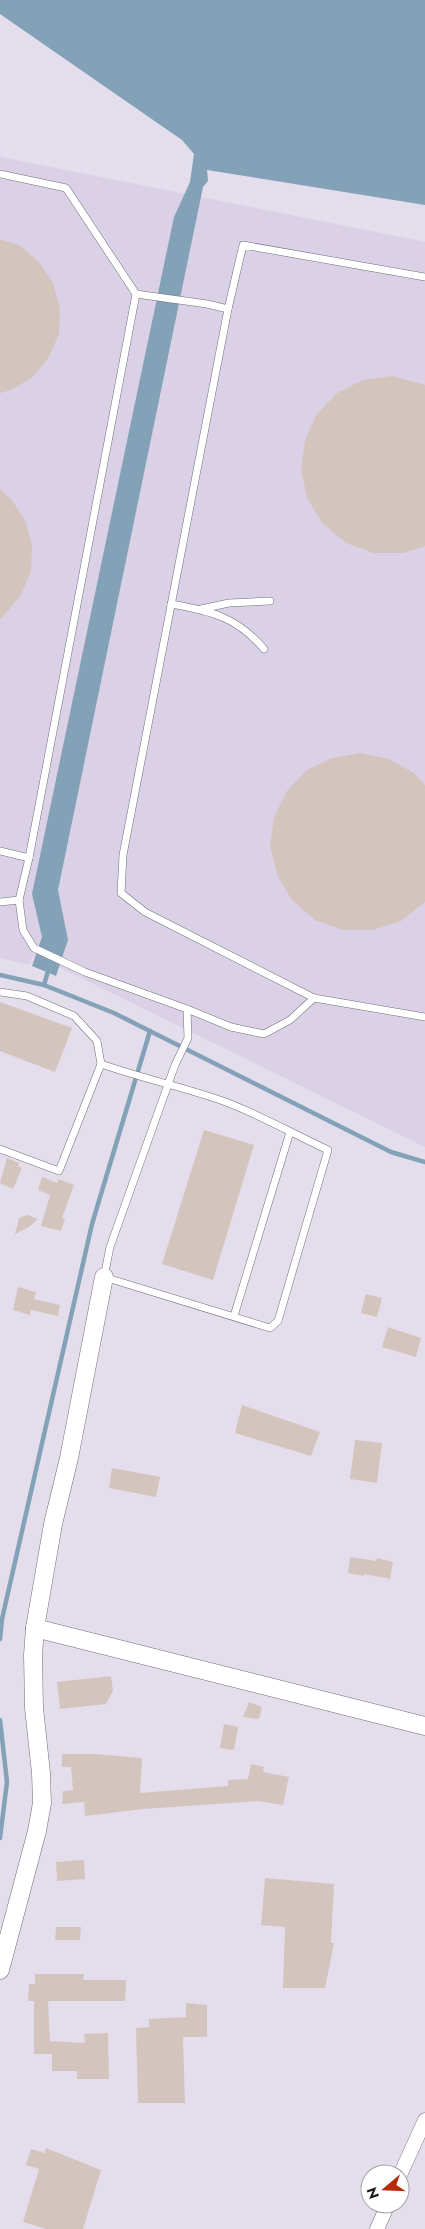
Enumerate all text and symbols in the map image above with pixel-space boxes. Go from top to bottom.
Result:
north arrow [360,2164,410,2214]
text: N [361,2185,384,2202]

